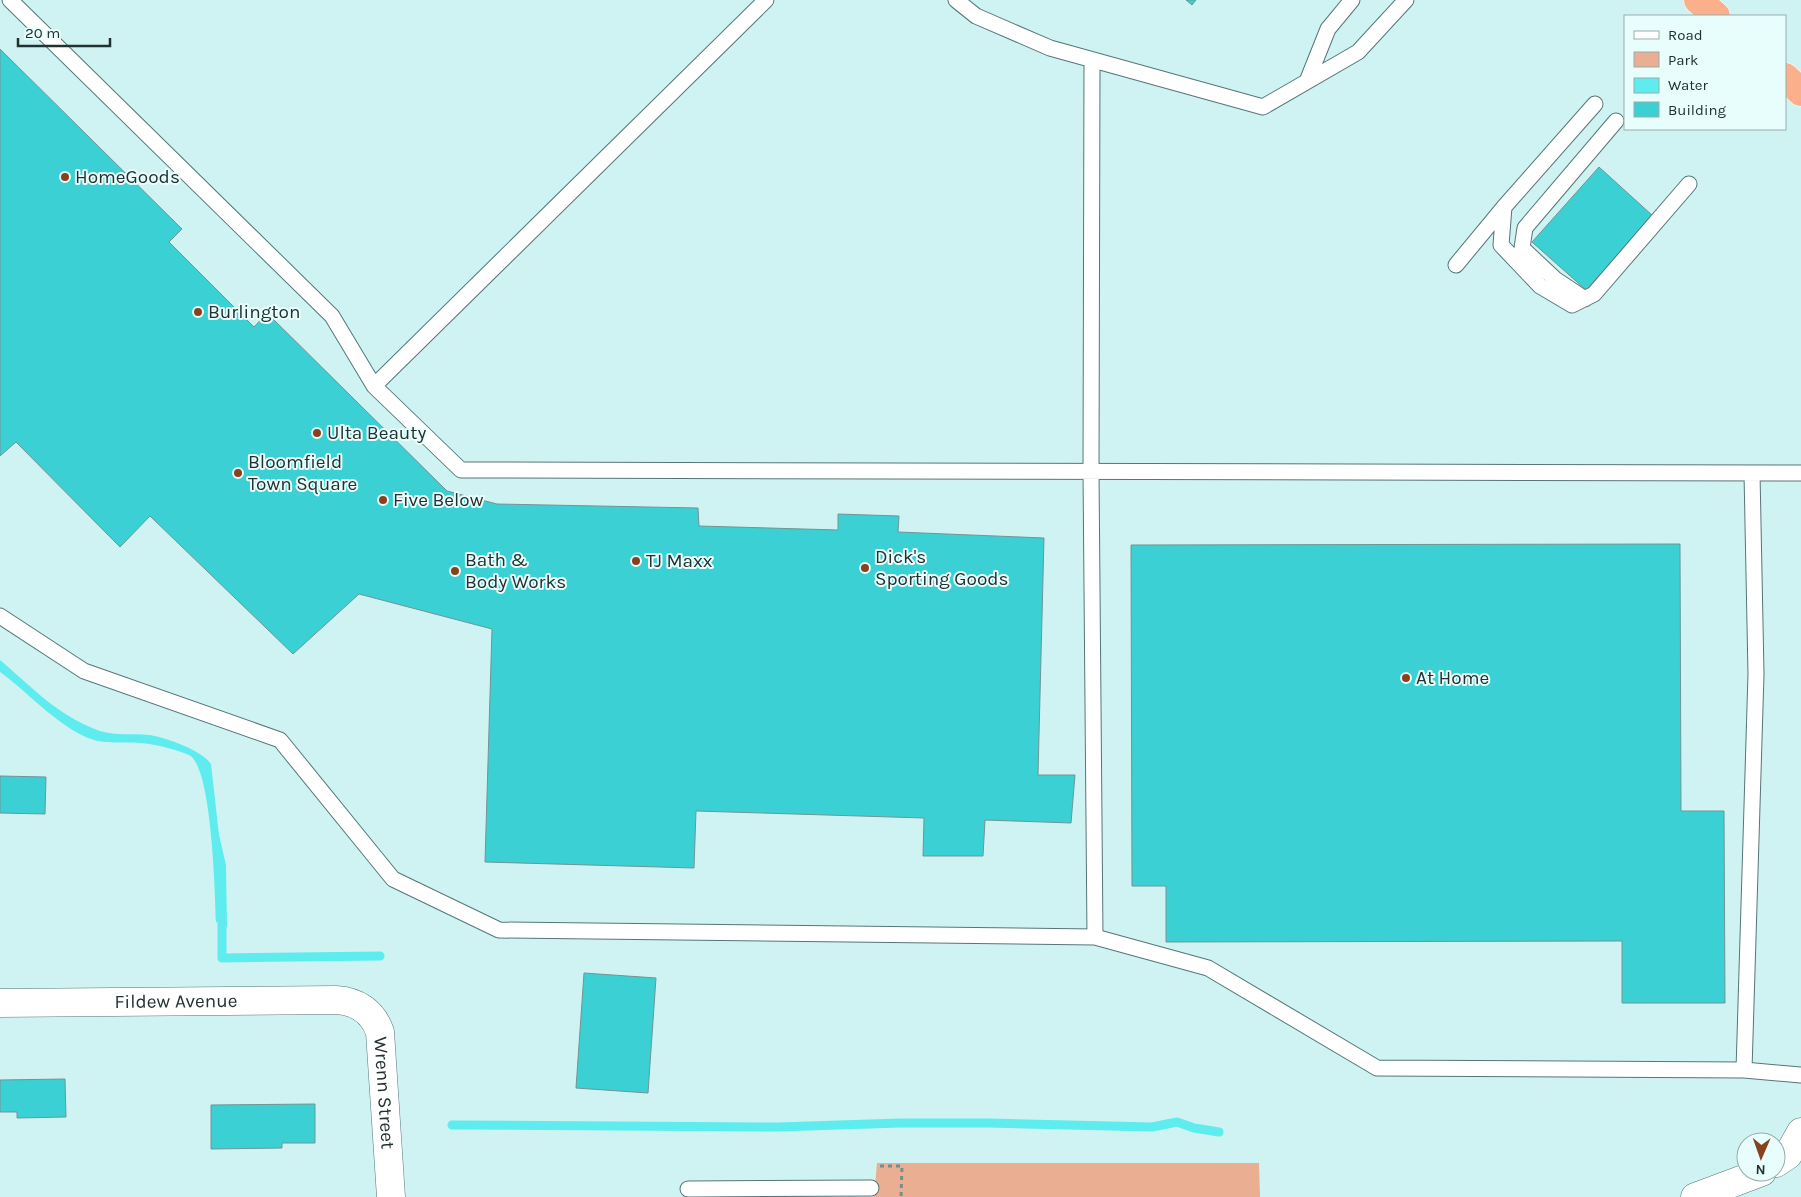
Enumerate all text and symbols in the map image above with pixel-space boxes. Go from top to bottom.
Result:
scale bar [18,15,110,47]
legend [1624,15,1786,130]
text: 20 m [25,24,60,42]
text: Road [1668,26,1703,44]
text: Park [1668,51,1698,69]
text: Water [1668,76,1709,94]
text: Building [1668,101,1726,119]
place label: HomeGoods [75,166,180,188]
marker: HomeGoods [59,171,71,183]
place label: Burlington [208,301,300,323]
marker: Burlington [192,306,204,318]
place label: Ulta Beauty [327,422,427,444]
marker: Ulta Beauty [311,427,323,439]
place label: Bloomfield Town Square [248,451,357,495]
marker: Bloomfield Town Square [232,467,244,479]
place label: Five Below [393,489,484,511]
marker: Five Below [377,494,389,506]
place label: Dick's Sporting Goods [875,546,1009,590]
place label: Bath & Body Works [465,549,566,593]
place label: TJ Maxx [646,550,713,572]
marker: TJ Maxx [630,555,642,567]
marker: Dick's Sporting Goods [859,562,871,574]
marker: Bath & Body Works [449,565,461,577]
place label: At Home [1416,667,1489,689]
marker: At Home [1400,672,1412,684]
street label: Fildew Avenue [114,990,238,1013]
street label: Wrenn Street [369,1036,399,1150]
north arrow [1736,1132,1786,1182]
text: N [1755,1161,1766,1178]

